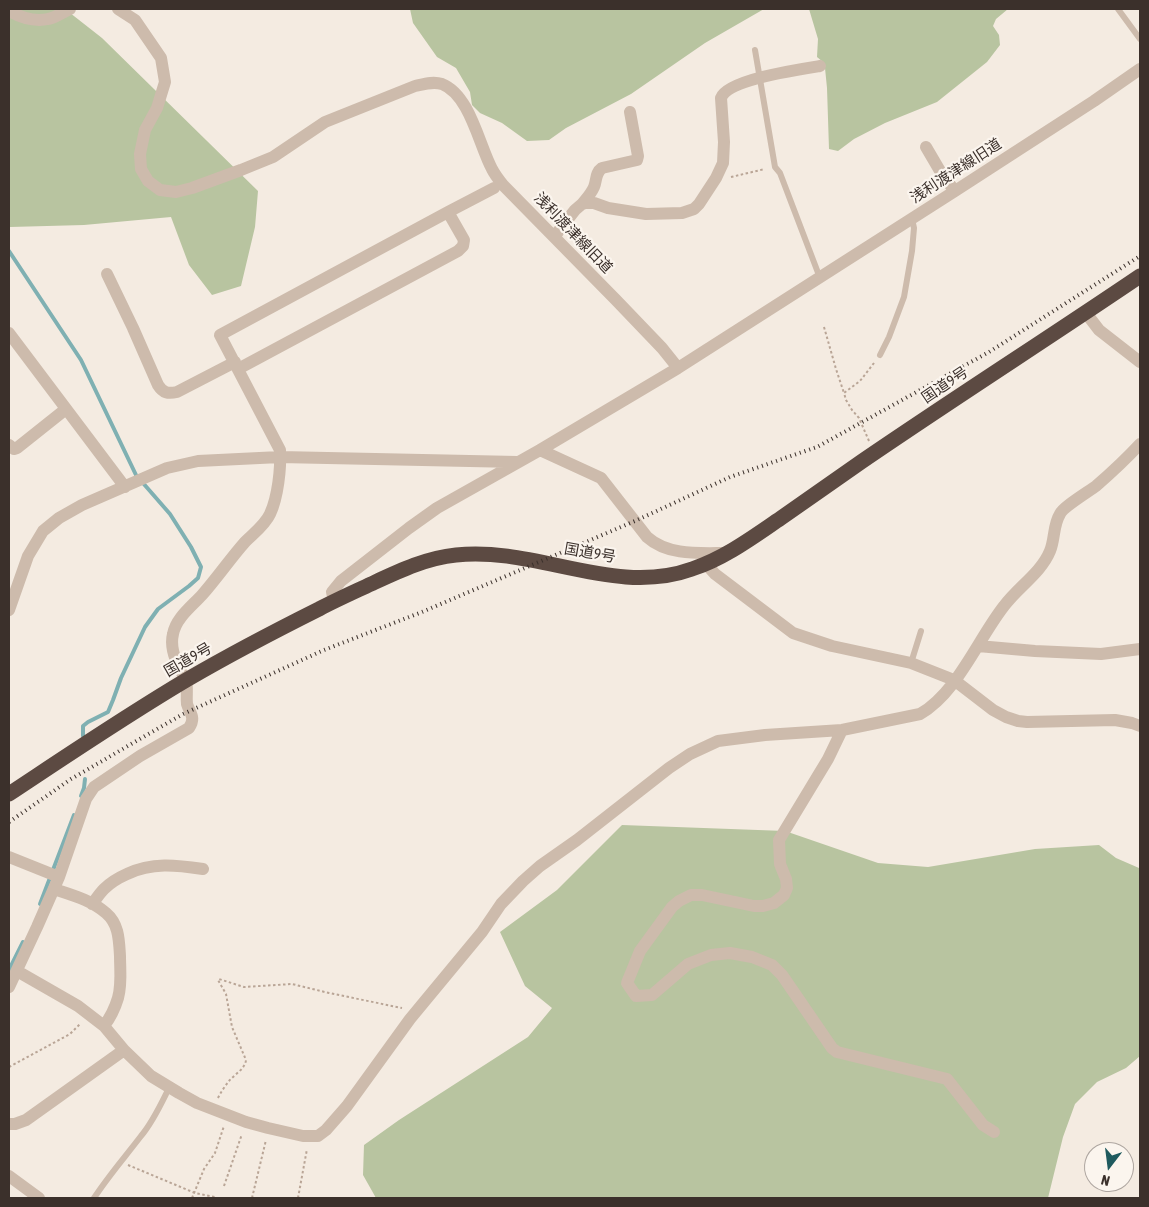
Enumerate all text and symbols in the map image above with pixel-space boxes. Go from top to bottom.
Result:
street label: 浅利渡津線旧道 [907,135,1005,207]
street label: 浅利渡津線旧道 [530,189,616,277]
street label: 国道9号 [918,363,972,407]
street label: 国道9号 [563,540,617,566]
street label: 国道9号 [161,639,215,681]
north arrow [1084,1142,1134,1192]
text: N [1099,1172,1111,1189]

